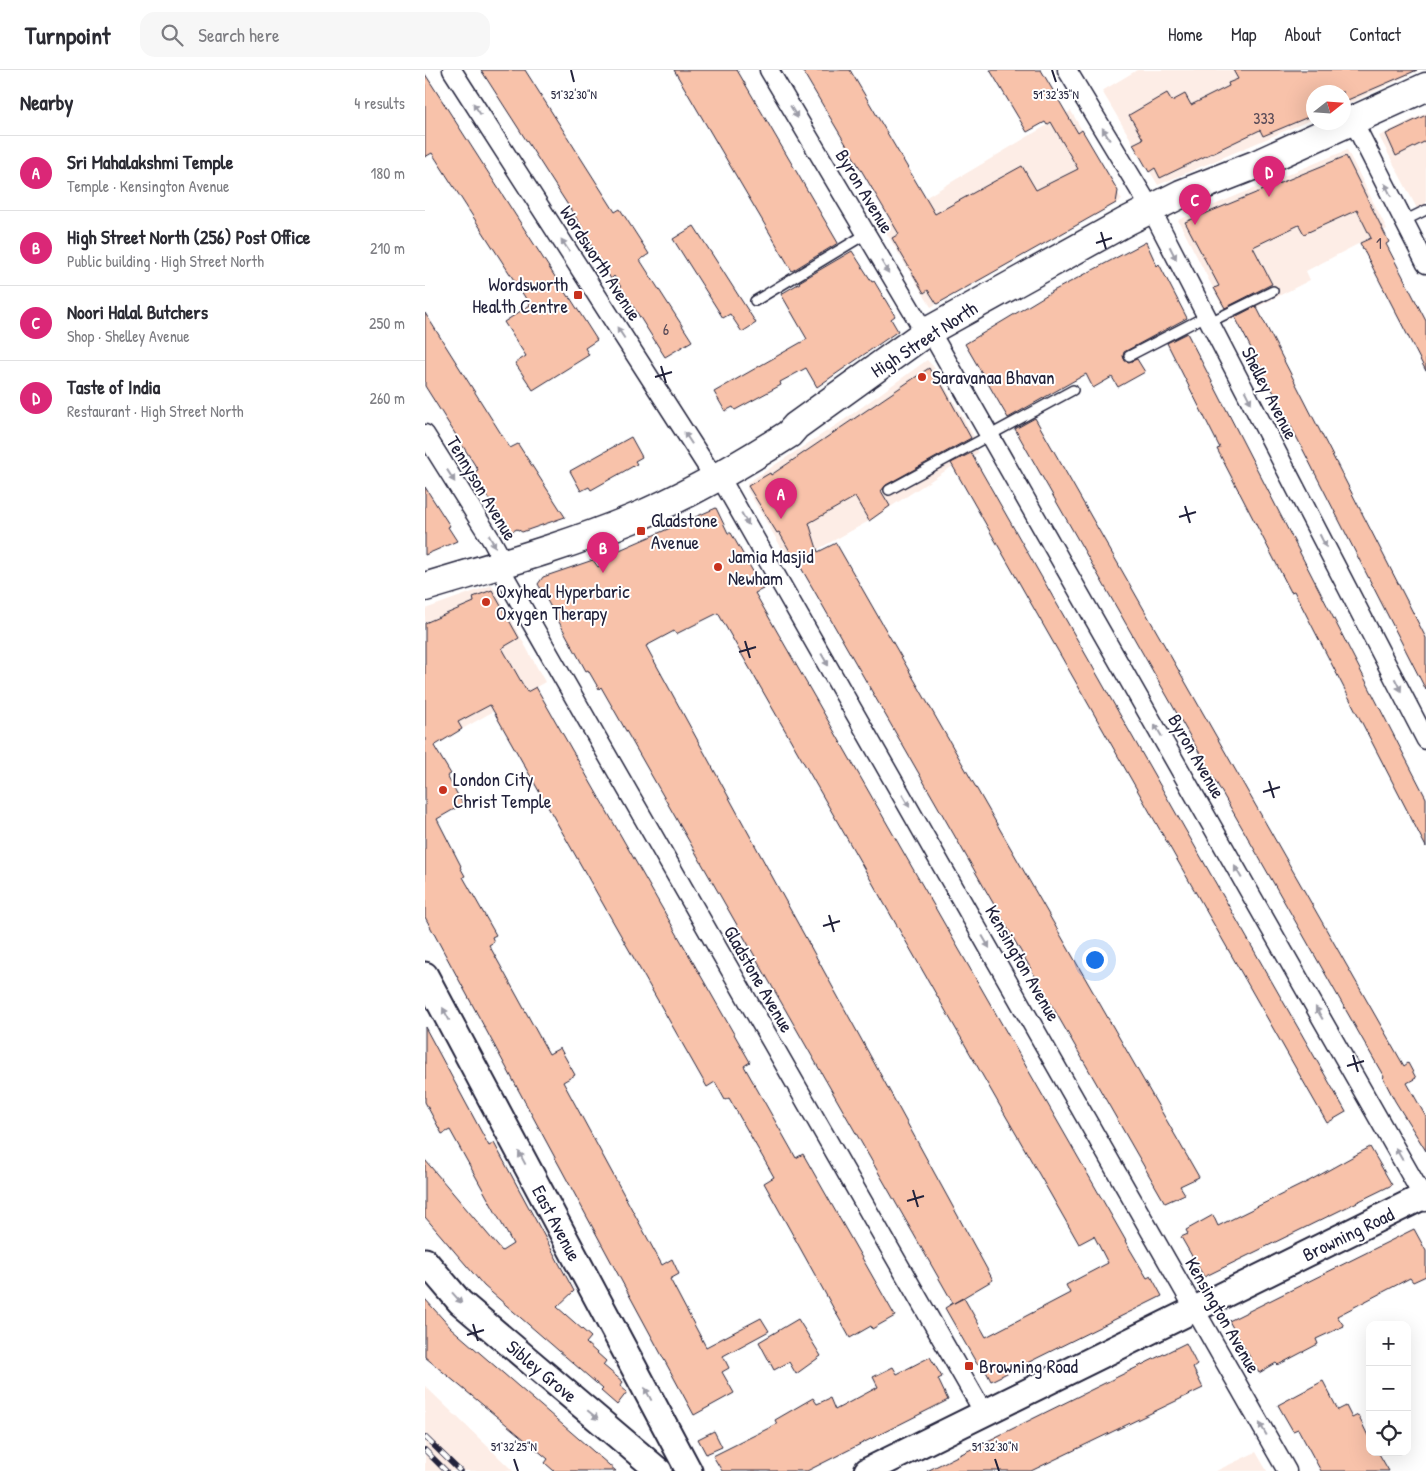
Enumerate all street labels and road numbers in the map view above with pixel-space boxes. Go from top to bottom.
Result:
street label: Byron Avenue [830,144,901,238]
street label: Wordsworth Avenue [554,200,648,326]
street label: High Street North [866,295,982,383]
street label: Shelley Avenue [1236,342,1305,444]
street label: Tennyson Avenue [441,431,524,546]
street label: Byron Avenue [1162,709,1232,803]
street label: Kensington Avenue [979,900,1067,1026]
street label: Gladstone Avenue [718,921,800,1038]
street label: East Avenue [526,1181,588,1266]
street label: Browning Road [1298,1200,1399,1267]
street label: Kensington Avenue [1179,1252,1267,1378]
street label: Sibley Grove [501,1334,583,1409]

